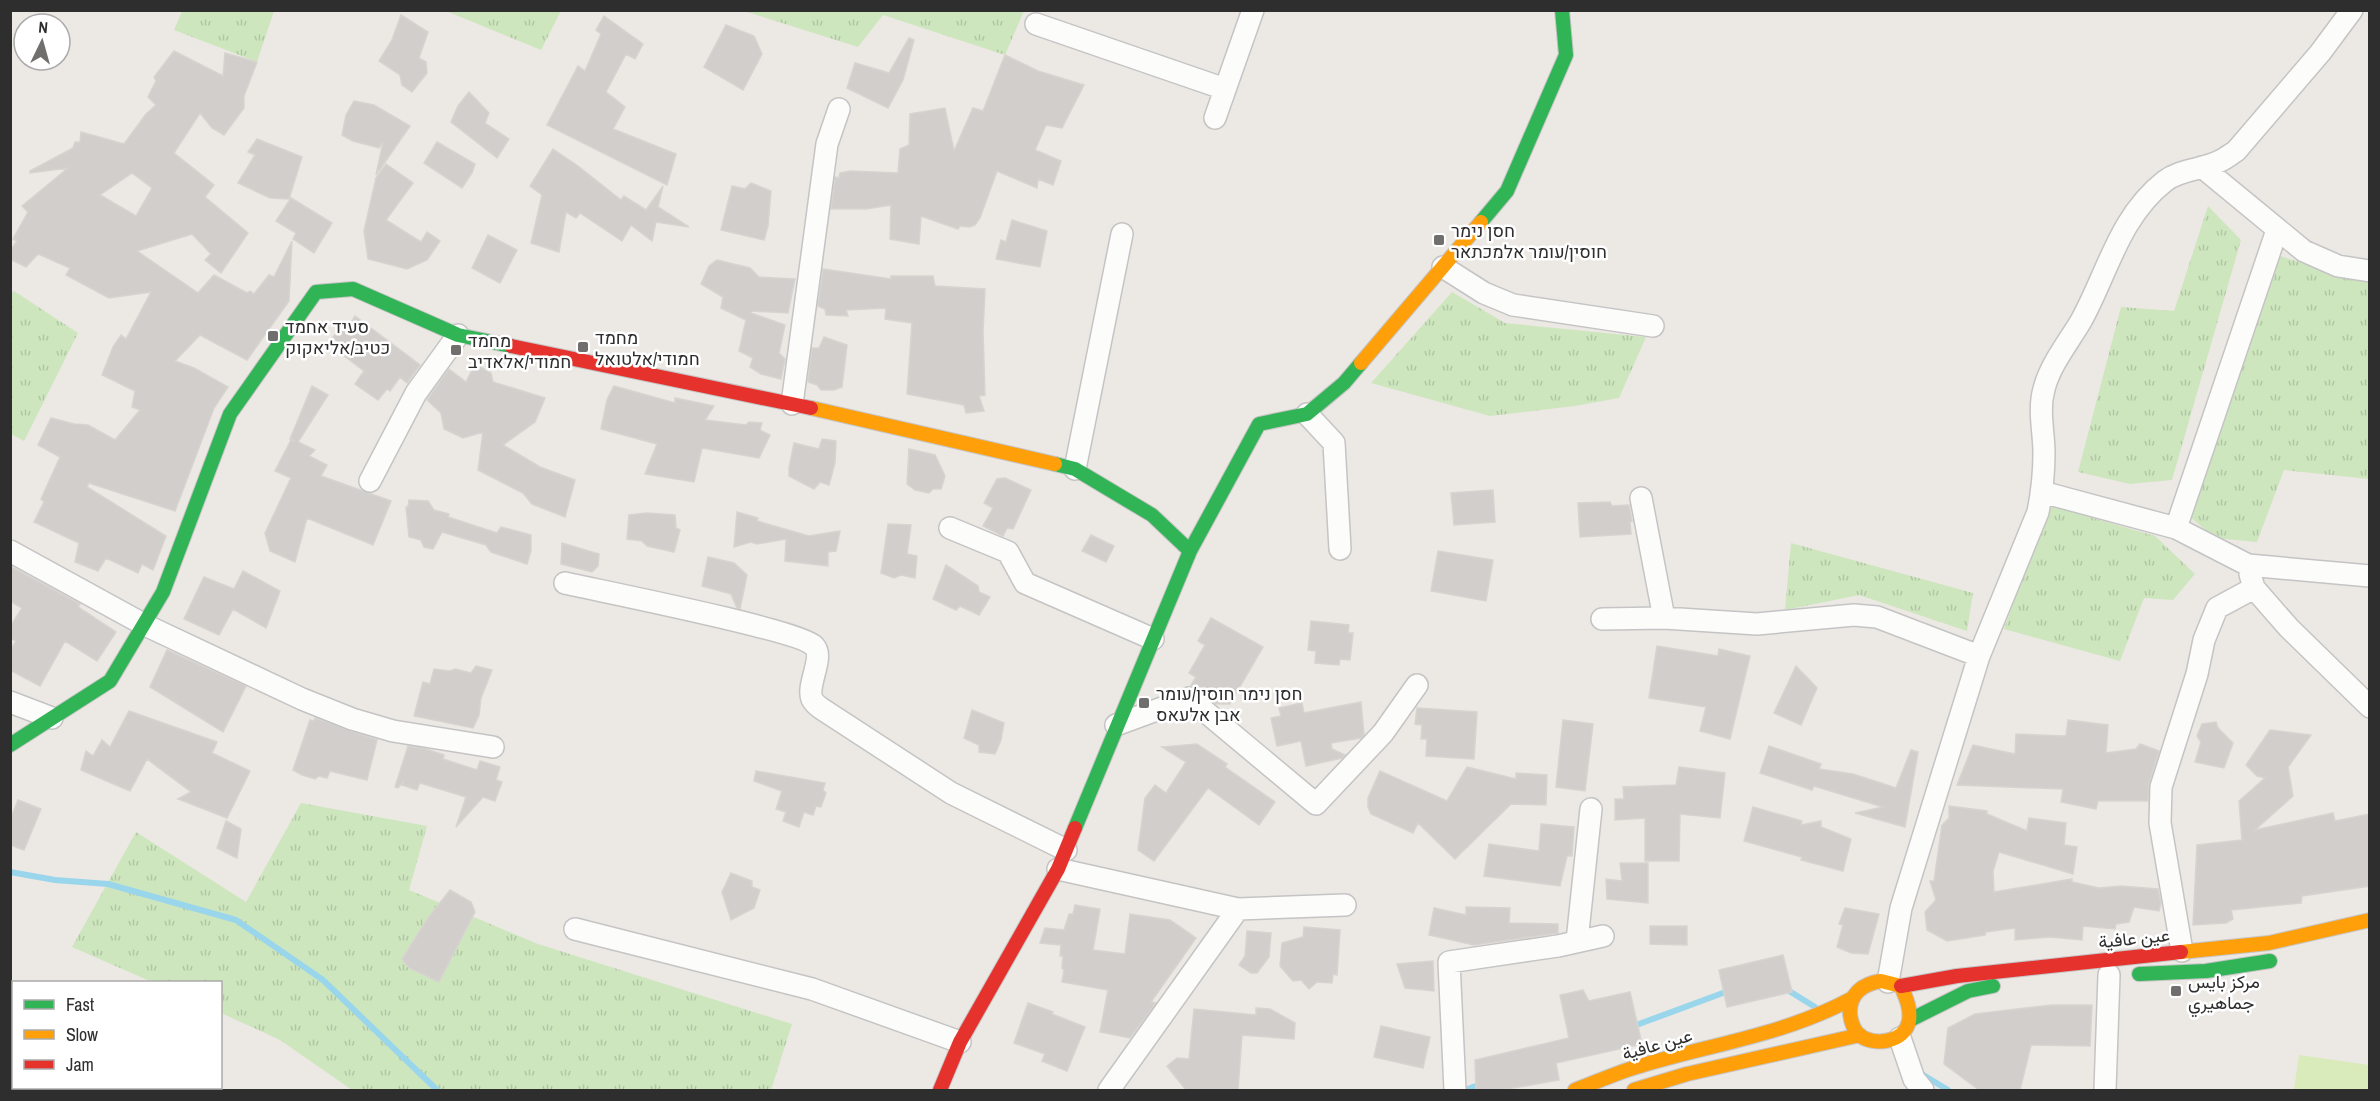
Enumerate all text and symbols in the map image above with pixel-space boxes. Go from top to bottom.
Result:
north arrow [12,12,72,72]
text: N [38,16,49,38]
place label: חסן נימר חוסין/עומר אלמכתאר [1451,218,1607,264]
marker: חסן נימר חוסין/עומר אלמכתאר [1432,233,1446,247]
place label: סעיד אחמד כטיב/אליאקוק [285,314,390,360]
place label: מחמד חמודי/אלטואל [595,325,700,371]
place label: מחמד חמודי/אלאדיב [468,328,571,374]
marker: סעיד אחמד כטיב/אליאקוק [266,329,280,343]
marker: מחמד חמודי/אלטואל [576,340,590,354]
marker: מחמד חמודי/אלאדיב [449,343,463,357]
place label: חסן נימר חוסין/עומר אבן אלעאס [1156,681,1302,727]
marker: חסן נימר חוסין/עומר אבן אלעאס [1137,696,1151,710]
street label: عين عافية [2097,922,2171,954]
place label: مركز بايس جماهيري [2188,969,2260,1018]
legend [12,981,222,1089]
marker: مركز بايس جماهيري [2169,984,2183,998]
text: Fast [66,992,94,1017]
text: Slow [66,1022,98,1047]
street label: عين عافية [1619,1022,1695,1066]
text: Jam [66,1052,94,1077]

